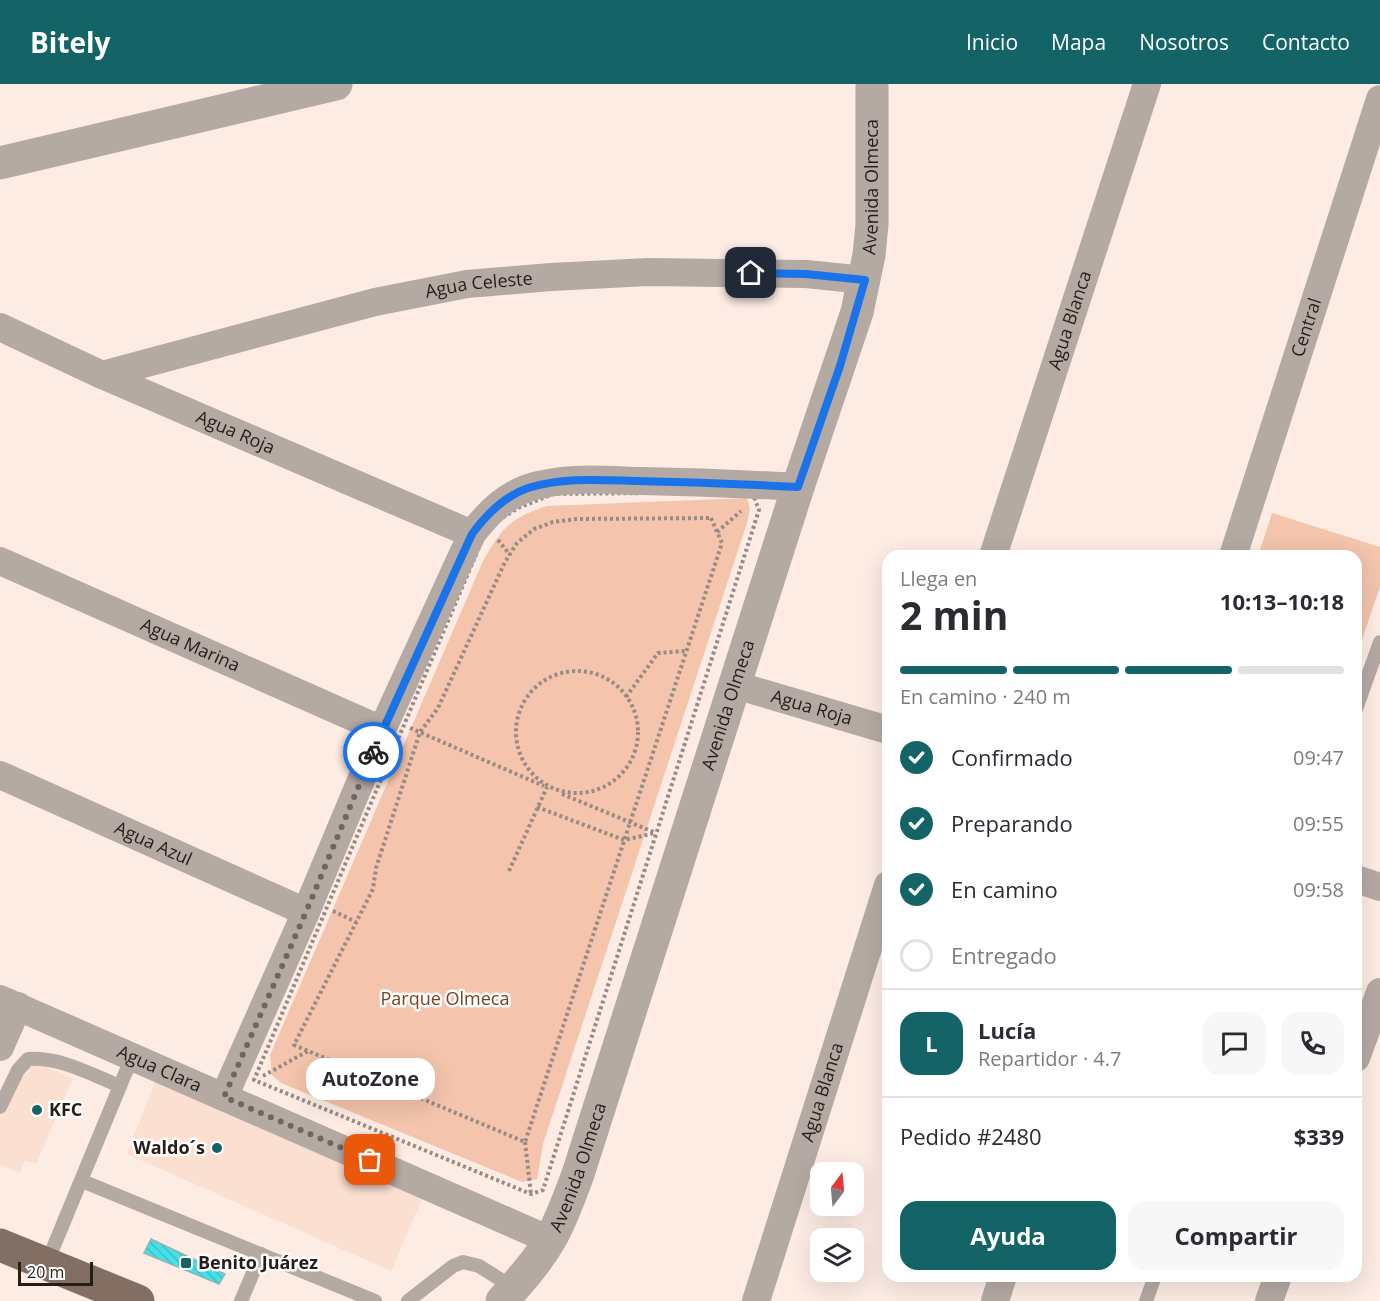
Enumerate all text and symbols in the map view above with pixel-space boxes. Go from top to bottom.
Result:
text: Bitely [30,23,111,61]
text: Inicio [966,28,1018,56]
text: Mapa [1051,28,1106,56]
text: Nosotros [1139,28,1229,56]
text: Contacto [1262,28,1350,56]
street label: Avenida Olmeca [856,119,883,256]
pin [725,247,776,298]
icon: home [734,256,767,289]
street label: Agua Celeste [423,266,533,303]
street label: Agua Blanca [1042,267,1096,373]
street label: Central [1285,295,1326,360]
street label: Agua Roja [193,404,279,459]
text: Llega en [900,565,977,592]
text: 10:13–10:18 [1220,586,1344,616]
text: 2 min [900,588,1008,641]
street label: Agua Marina [137,612,244,677]
street label: Avenida Olmeca [695,636,759,773]
street label: Agua Roja [769,683,855,730]
text: En camino · 240 m [900,683,1071,710]
courier [343,722,403,782]
icon: bike [357,736,390,769]
icon: check [900,741,933,774]
text: Confirmado [951,742,1073,772]
text: 09:47 [1293,744,1344,771]
icon: check [900,807,933,840]
text: Preparando [951,808,1073,838]
text: 09:55 [1293,810,1344,837]
street label: Agua Azul [111,815,196,871]
icon: check [900,873,933,906]
text: En camino [951,874,1058,904]
text: 09:58 [1293,876,1344,903]
text: Entregado [951,940,1057,970]
park label: Parque Olmeca [381,986,509,1010]
button: chat [1203,1012,1266,1075]
button: phone [1281,1012,1344,1075]
text: Lucía [978,1015,1036,1045]
text: L [925,1028,938,1058]
street label: Agua Clara [114,1039,206,1097]
street label: Agua Blanca [794,1039,848,1145]
text: Repartidor · 4.7 [978,1045,1122,1072]
callout: AutoZone [306,1058,434,1100]
text: AutoZone [322,1065,419,1092]
place label: KFC [49,1097,82,1121]
street label: Avenida Olmeca [543,1099,611,1236]
marker: KFC [30,1103,44,1117]
text: Pedido #2480 [900,1121,1042,1151]
text: $339 [1294,1121,1344,1151]
pin [344,1134,395,1185]
place label: Waldo´s [133,1135,205,1159]
marker: Waldo´s [210,1141,224,1155]
icon: bag [353,1143,386,1176]
north arrow [810,1162,864,1216]
map controls [810,1162,864,1282]
button: Ayuda [900,1201,1116,1270]
button: Compartir [1128,1201,1344,1270]
button: layers [810,1228,864,1282]
place label: Benito Juárez [198,1250,318,1274]
marker: Benito Juárez [179,1256,193,1270]
scale bar [18,1259,93,1286]
text: 20 m [27,1261,64,1283]

